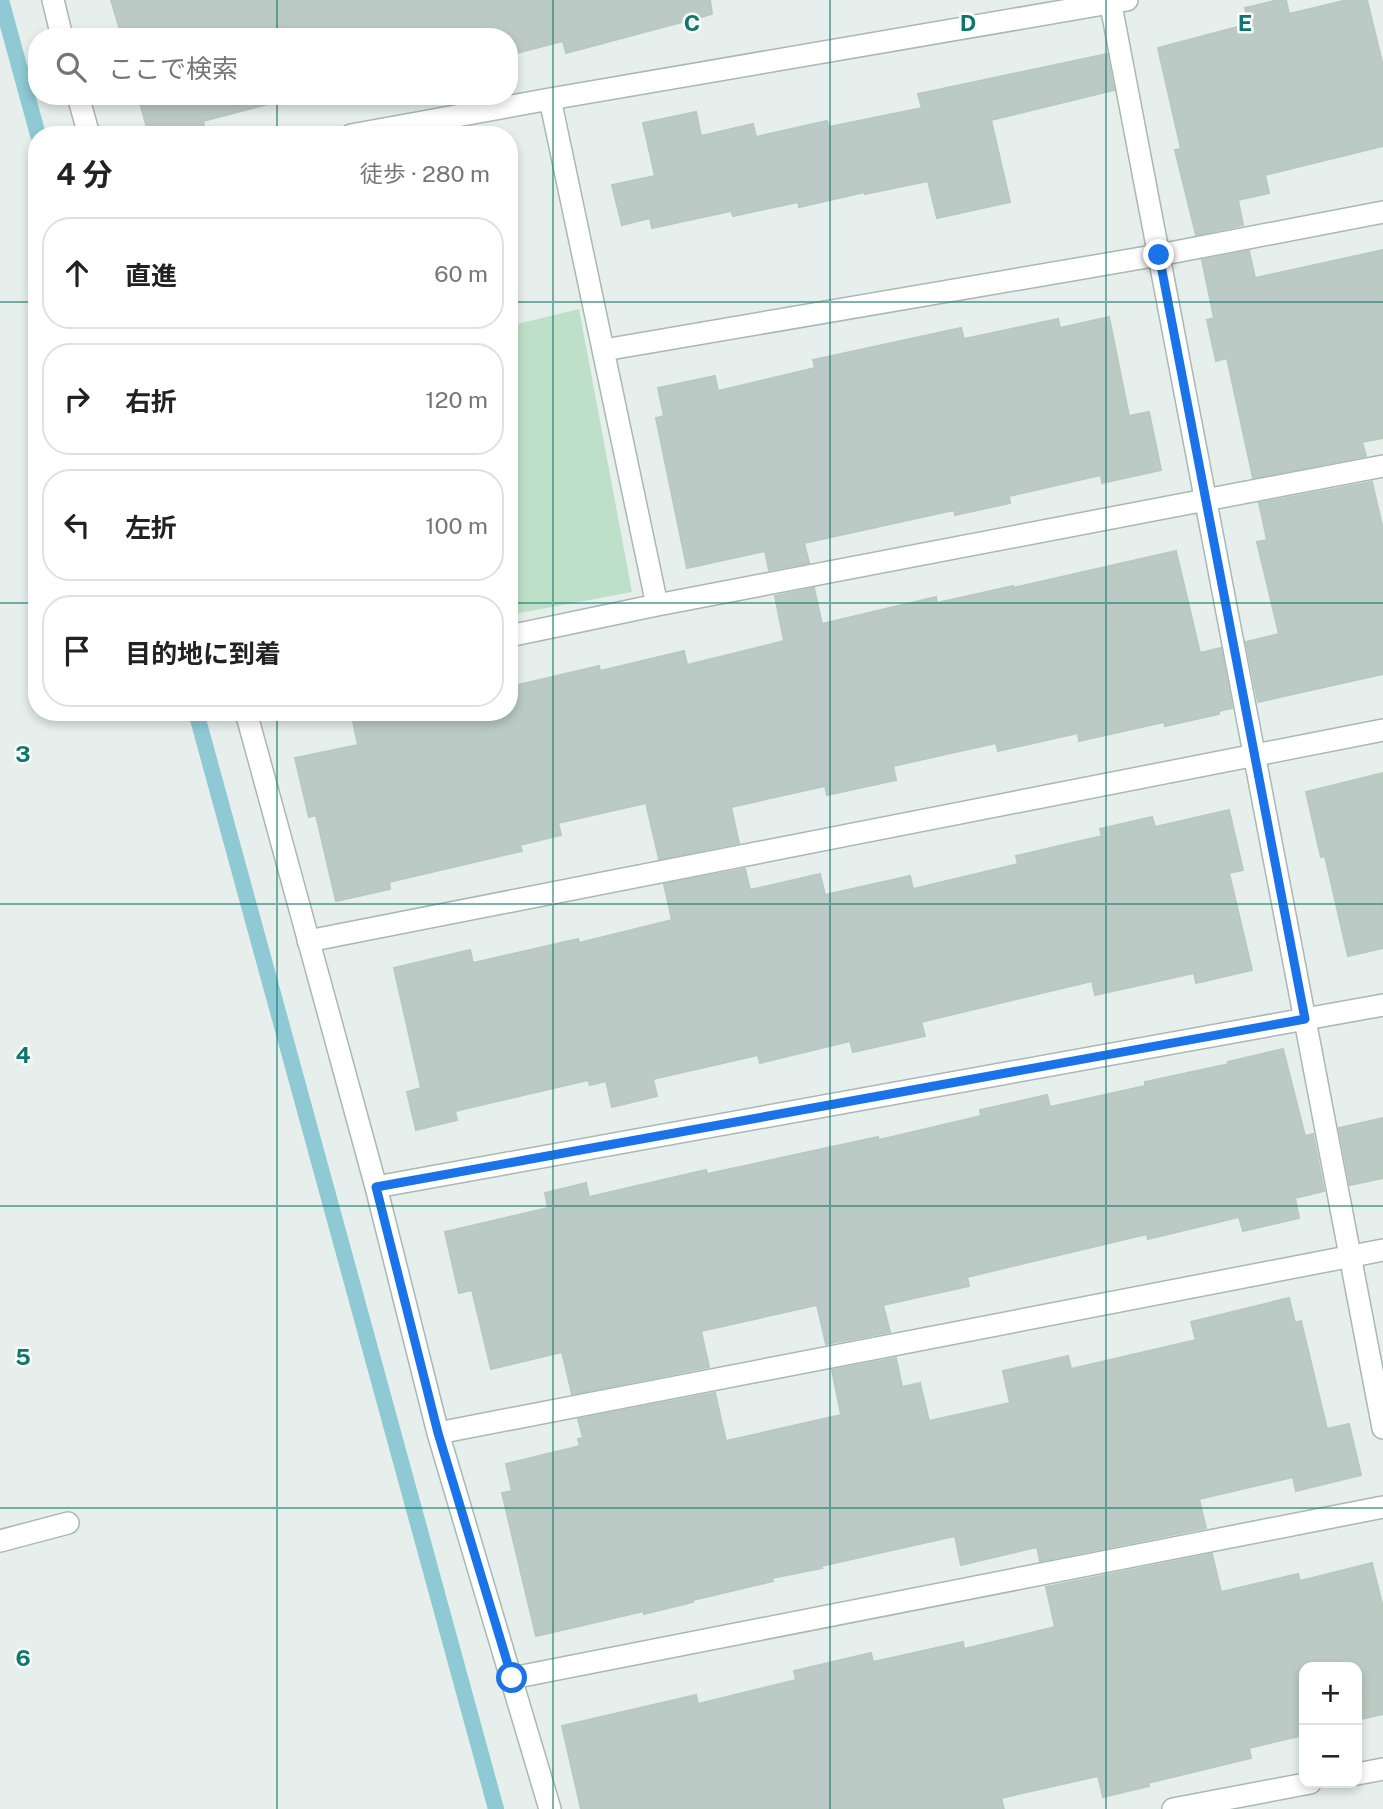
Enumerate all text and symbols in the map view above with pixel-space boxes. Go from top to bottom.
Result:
text: C [684,9,700,36]
text: D [960,9,976,36]
text: E [1238,9,1252,36]
search box [28,28,518,105]
icon: search [52,48,90,86]
text: ここで検索 [108,53,238,84]
text: 4 分 [56,156,112,192]
text: 徒歩 · 280 m [360,160,490,187]
route end [1143,239,1174,270]
icon: ahead [58,254,96,292]
text: 直進 [125,260,177,291]
text: 60 m [434,260,488,287]
icon: right [58,380,96,418]
text: 右折 [125,386,177,417]
text: 120 m [425,386,488,413]
icon: left [58,506,96,544]
text: 左折 [125,512,177,543]
text: 100 m [425,512,488,539]
icon: arrive [58,632,96,670]
text: 目的地に到着 [125,638,281,669]
text: 3 [15,740,31,767]
text: 4 [15,1041,31,1068]
text: 5 [15,1343,31,1370]
text: 6 [15,1644,31,1671]
route start [496,1662,527,1693]
map controls [1299,1662,1362,1788]
button: + [1299,1662,1362,1725]
button: − [1299,1725,1362,1788]

